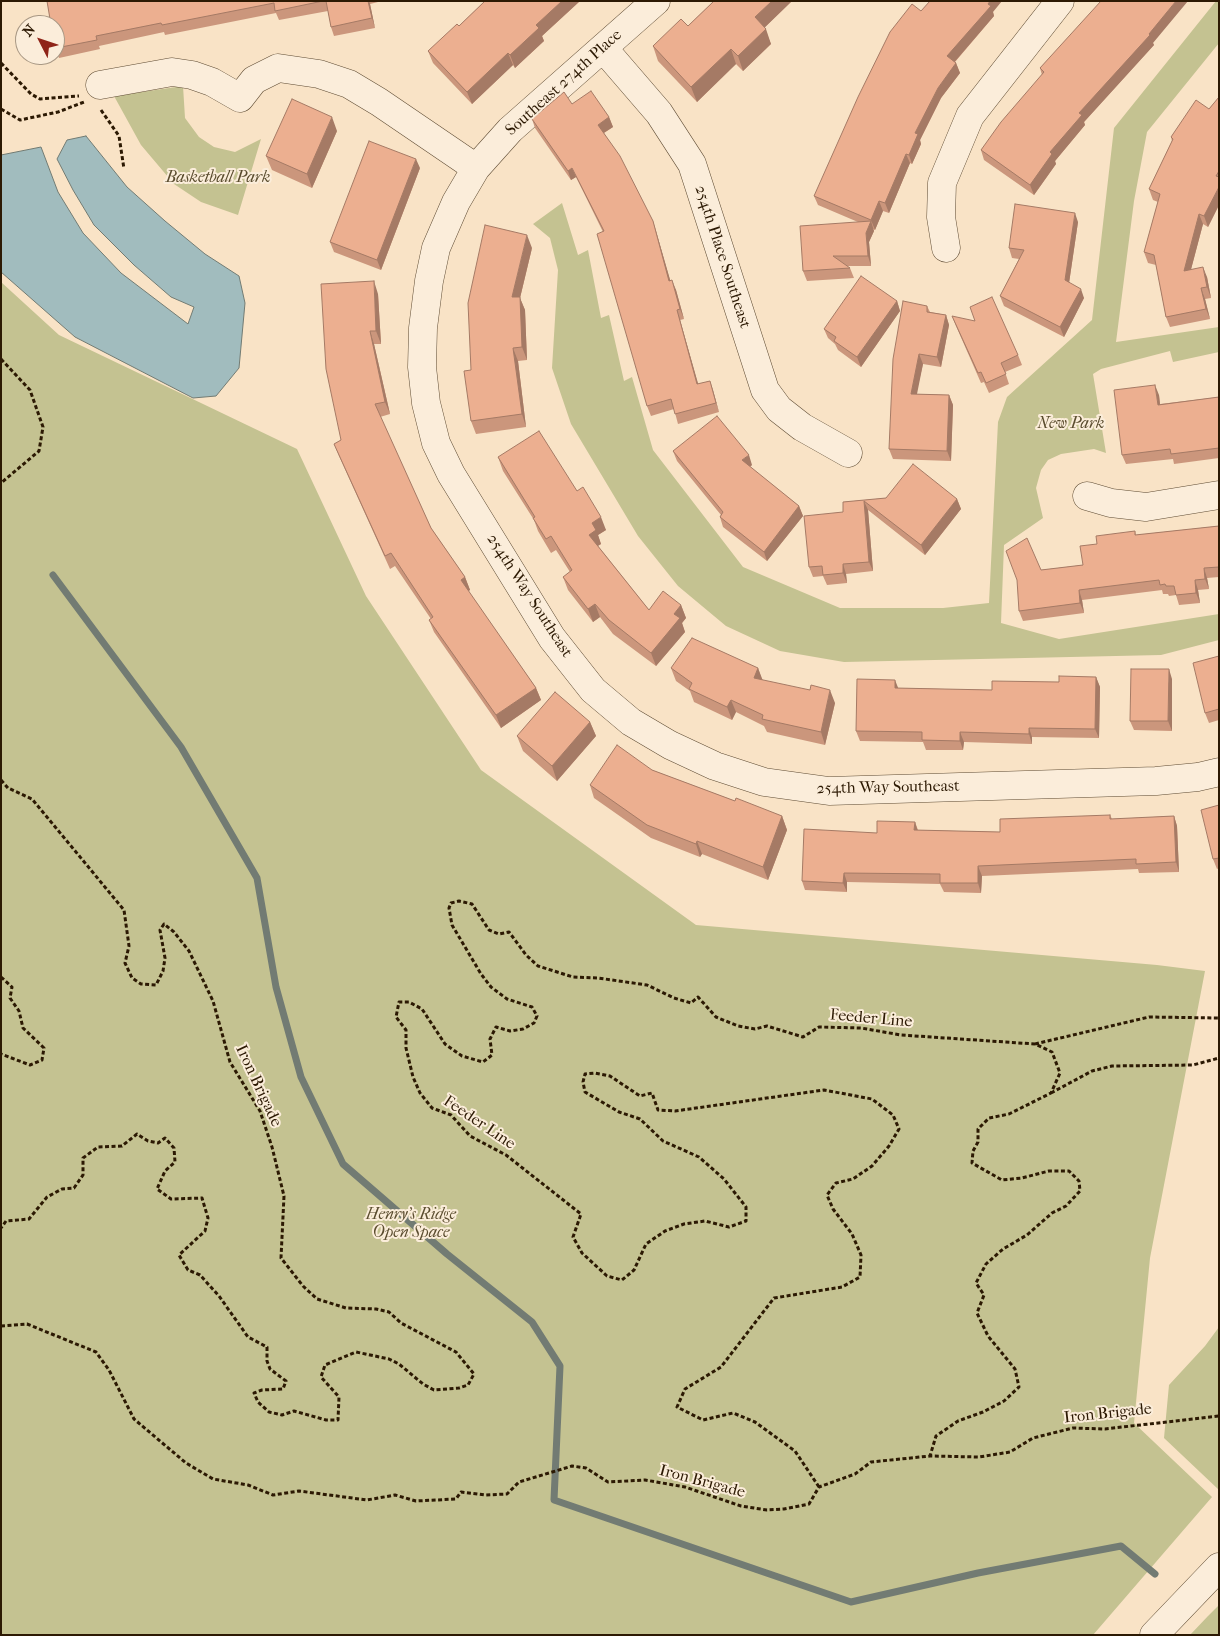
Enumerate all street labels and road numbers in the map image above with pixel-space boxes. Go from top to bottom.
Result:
street label: Southeast 274th Place [502,26,626,140]
street label: 254th Place Southeast [690,183,754,331]
street label: 254th Way Southeast [482,531,576,661]
street label: 254th Way Southeast [816,777,960,799]
street label: Feeder Line [829,1006,913,1032]
street label: Iron Brigade [231,1042,285,1130]
street label: Feeder Line [439,1092,519,1154]
street label: Iron Brigade [1063,1400,1153,1428]
street label: Iron Brigade [657,1461,747,1503]

